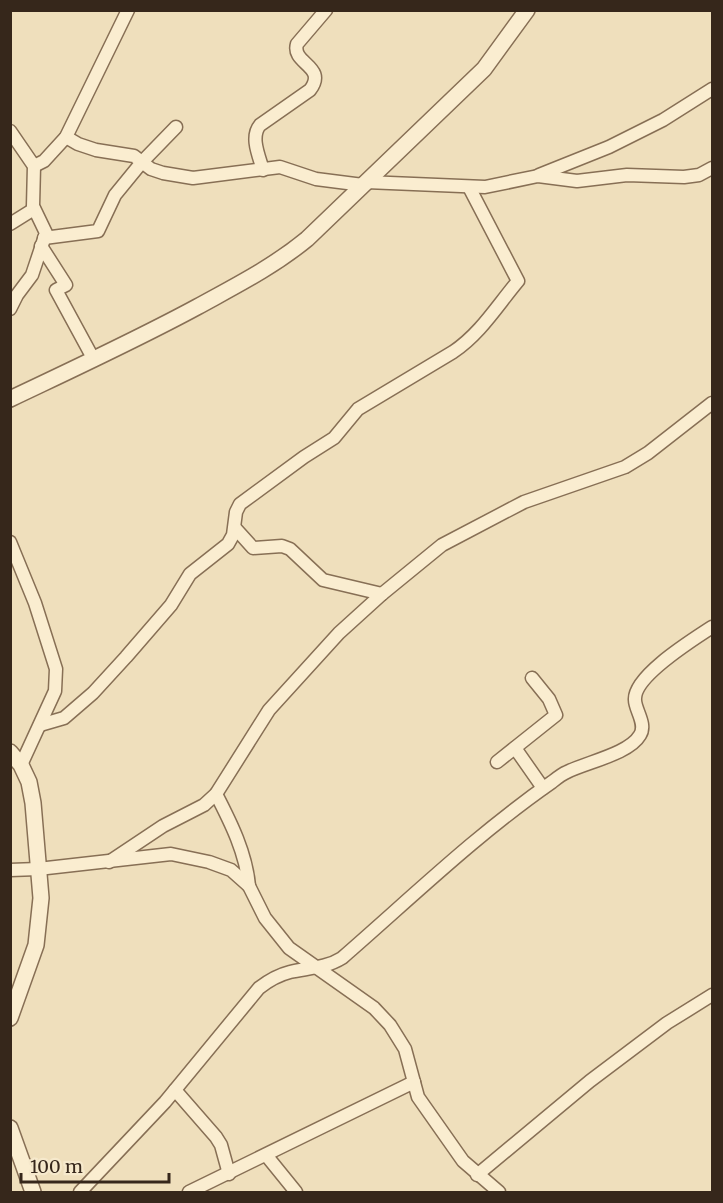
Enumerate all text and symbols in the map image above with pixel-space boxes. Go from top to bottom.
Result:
scale bar [21,1146,170,1184]
text: 100 m [30,1155,83,1178]

